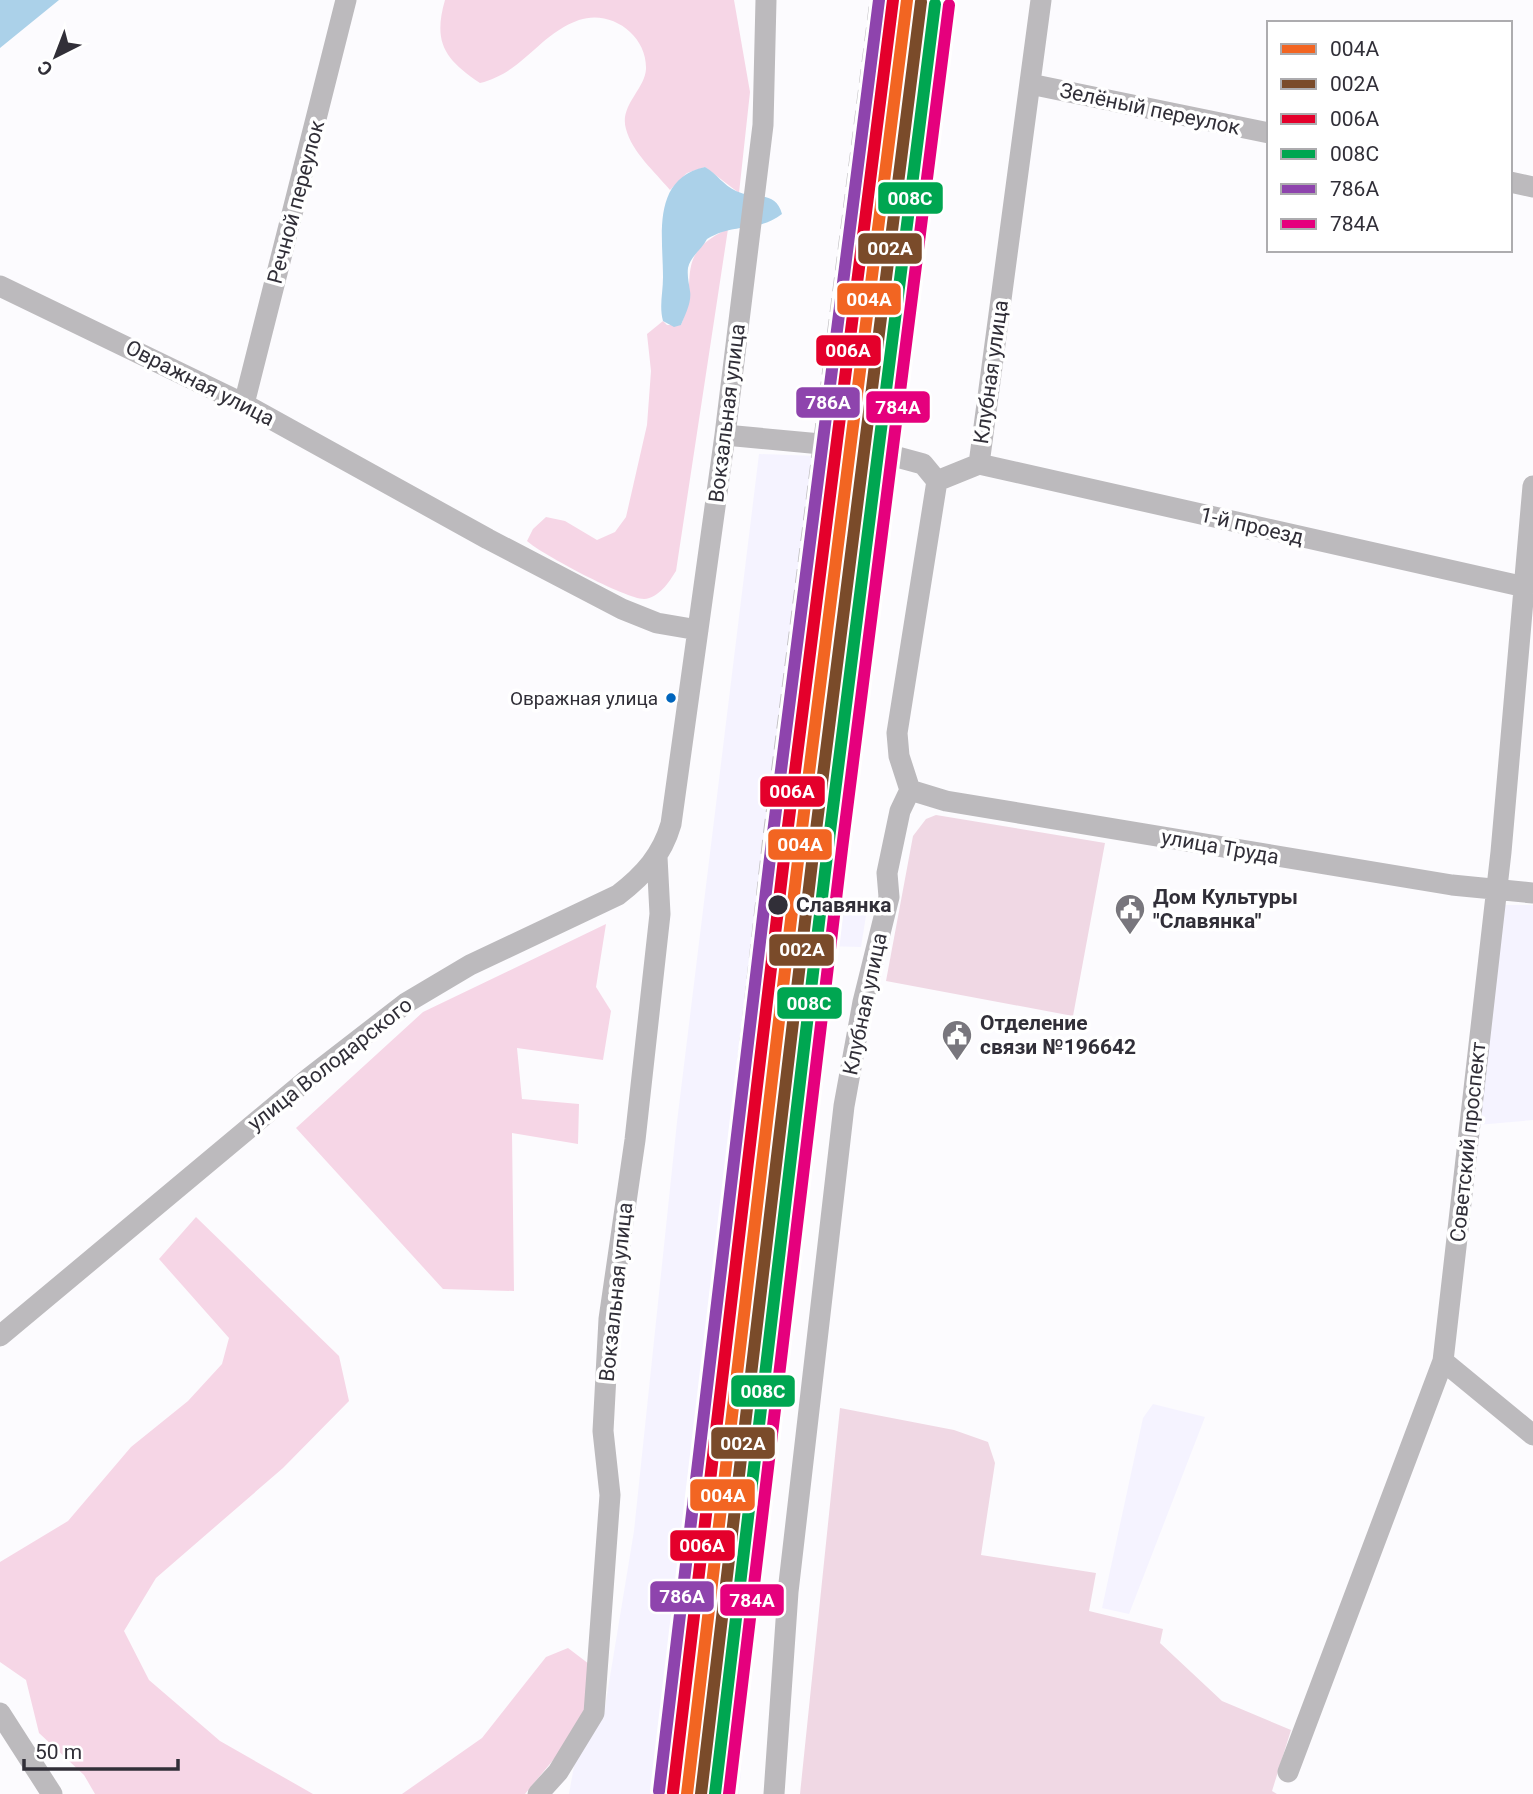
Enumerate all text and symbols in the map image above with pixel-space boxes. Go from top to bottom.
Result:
north arrow [21,21,91,91]
legend [1267,21,1512,252]
text: 004А [1330,37,1379,61]
text: С [33,56,57,81]
text: 002А [1330,72,1379,96]
street label: Зелёный переулок [1058,78,1243,140]
text: 006А [1330,107,1379,131]
street label: Речной переулок [263,117,330,286]
text: 008С [1330,142,1379,166]
text: 786А [1330,177,1379,201]
line badge: 008С [877,181,944,215]
text: 008С [887,187,933,210]
text: 784А [1330,212,1379,236]
line badge: 002А [857,232,923,265]
text: 002А [867,237,913,260]
line badge: 004А [836,282,902,316]
text: 004А [846,288,892,311]
street label: Клубная улица [969,299,1013,445]
street label: Вокзальная улица [704,322,750,504]
line badge: 006А [815,334,882,367]
street label: Овражная улица [122,335,278,431]
text: 006А [825,339,871,362]
line badge: 786А [795,386,861,419]
line badge: 784А [865,390,931,424]
text: 786А [805,391,851,414]
text: 784А [875,396,921,419]
street label: 1-й проезд [1198,502,1306,550]
place label: Овражная улица [510,687,658,710]
marker: Овражная улица [664,691,678,705]
line badge: 006А [759,775,826,808]
text: 006А [769,780,815,803]
street label: улица Труда [1159,825,1281,869]
line badge: 004А [767,828,833,861]
text: 004А [777,833,823,856]
place label: Дом Культуры "Славянка" [1153,885,1298,933]
public building icon: Дом Культуры "Славянка" [1113,892,1147,936]
marker: Славянка [766,893,790,917]
place label: Славянка [796,893,891,917]
street label: Клубная улица [838,931,892,1077]
line badge: 002А [768,933,835,967]
text: 002А [779,938,825,961]
line badge: 008С [776,986,843,1020]
street label: улица Володарского [243,992,417,1136]
text: 008С [786,992,832,1015]
place label: Отделение связи №196642 [980,1011,1136,1059]
public building icon: Отделение связи №196642 [940,1018,974,1062]
street label: Советский проспект [1446,1041,1490,1243]
street label: Вокзальная улица [595,1201,637,1383]
line badge: 008С [730,1374,796,1408]
text: 008С [740,1380,786,1403]
line badge: 002А [710,1426,776,1460]
text: 002А [720,1432,766,1455]
line badge: 004А [689,1478,756,1512]
text: 004А [700,1484,746,1507]
line badge: 006А [669,1529,736,1562]
text: 006А [679,1534,725,1557]
line badge: 786А [649,1580,715,1613]
line badge: 784А [719,1583,785,1617]
text: 786А [659,1585,705,1608]
text: 784А [729,1589,775,1612]
scale bar [24,1728,178,1772]
text: 50 m [35,1740,82,1764]

